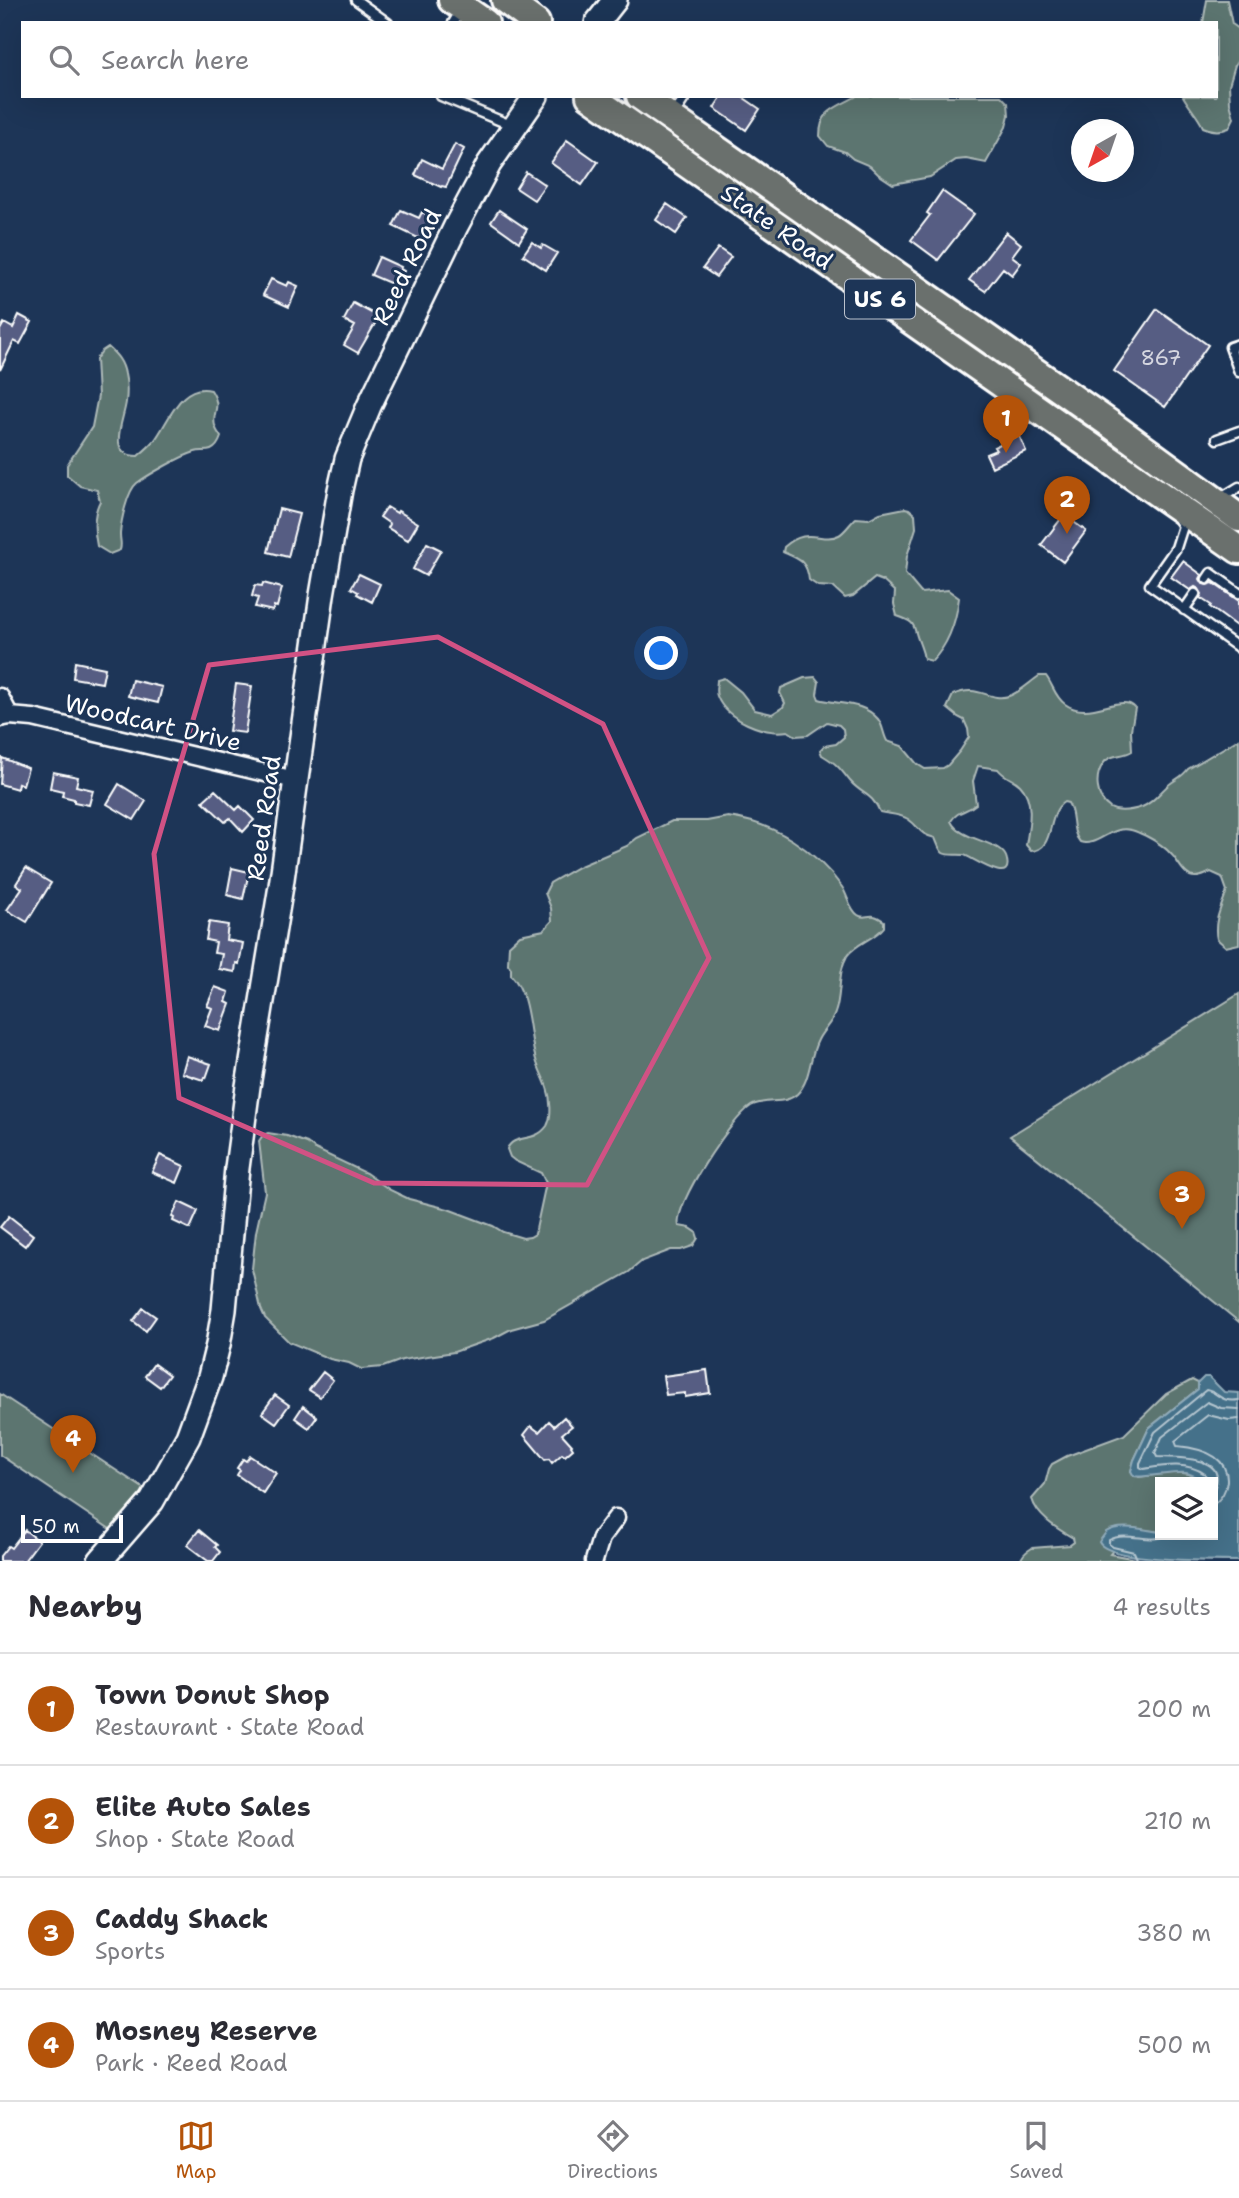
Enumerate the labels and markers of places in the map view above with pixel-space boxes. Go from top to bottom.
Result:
pin: 1 [983,395,1029,453]
pin: 2 [1044,476,1090,534]
pin: 3 [1159,1171,1205,1229]
pin: 4 [50,1415,96,1473]

